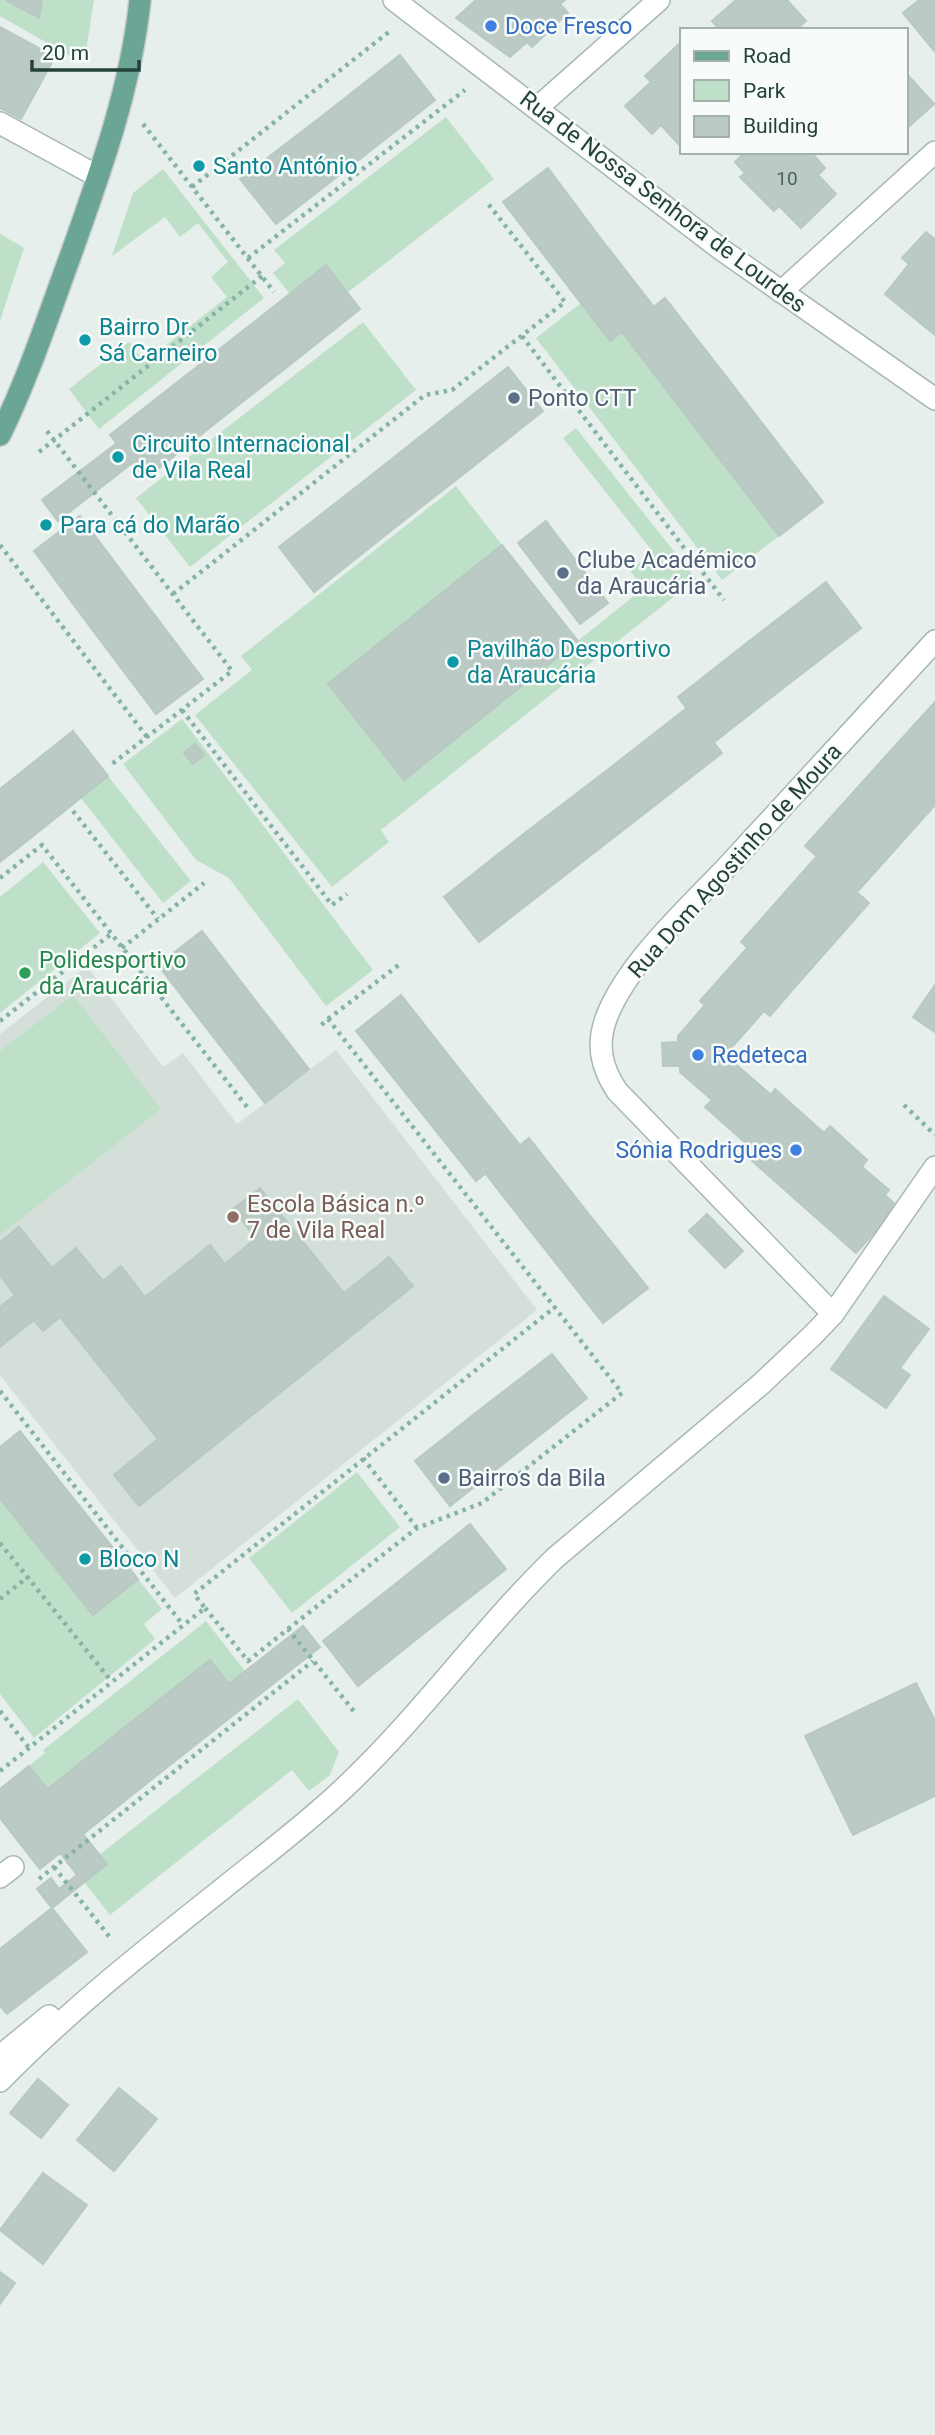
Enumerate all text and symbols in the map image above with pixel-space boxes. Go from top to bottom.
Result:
place label: Doce Fresco [505,13,632,40]
marker: Doce Fresco [483,18,499,34]
scale bar [32,28,138,72]
legend [680,28,907,154]
text: 20 m [42,41,89,65]
text: Road [743,44,791,68]
text: Park [743,79,786,103]
street label: Rua de Nossa Senhora de Lourdes [515,86,811,318]
text: Building [743,114,818,138]
place label: Santo António [213,153,358,180]
marker: Santo António [191,158,207,174]
house number: 10 [776,167,798,190]
place label: Bairro Dr. Sá Carneiro [99,314,217,367]
marker: Bairro Dr. Sá Carneiro [77,332,93,348]
place label: Ponto CTT [528,385,637,412]
marker: Ponto CTT [506,390,522,406]
place label: Circuito Internacional de Vila Real [132,431,350,484]
marker: Circuito Internacional de Vila Real [110,449,126,465]
place label: Para cá do Marão [60,512,240,539]
marker: Para cá do Marão [38,517,54,533]
place label: Clube Académico da Araucária [577,547,757,600]
marker: Clube Académico da Araucária [555,565,571,581]
place label: Pavilhão Desportivo da Araucária [467,636,671,689]
marker: Pavilhão Desportivo da Araucária [445,654,461,670]
street label: Rua Dom Agostinho de Moura [623,738,847,984]
place label: Polidesportivo da Araucária [39,947,186,1000]
marker: Polidesportivo da Araucária [17,965,33,981]
place label: Redeteca [712,1042,808,1069]
marker: Redeteca [690,1047,706,1063]
place label: Sónia Rodrigues [615,1137,782,1164]
marker: Sónia Rodrigues [788,1142,804,1158]
place label: Escola Básica n.º 7 de Vila Real [247,1191,425,1244]
marker: Escola Básica n.º 7 de Vila Real [225,1209,241,1225]
place label: Bairros da Bila [458,1465,606,1492]
marker: Bairros da Bila [436,1470,452,1486]
place label: Bloco N [99,1546,179,1573]
marker: Bloco N [77,1551,93,1567]

